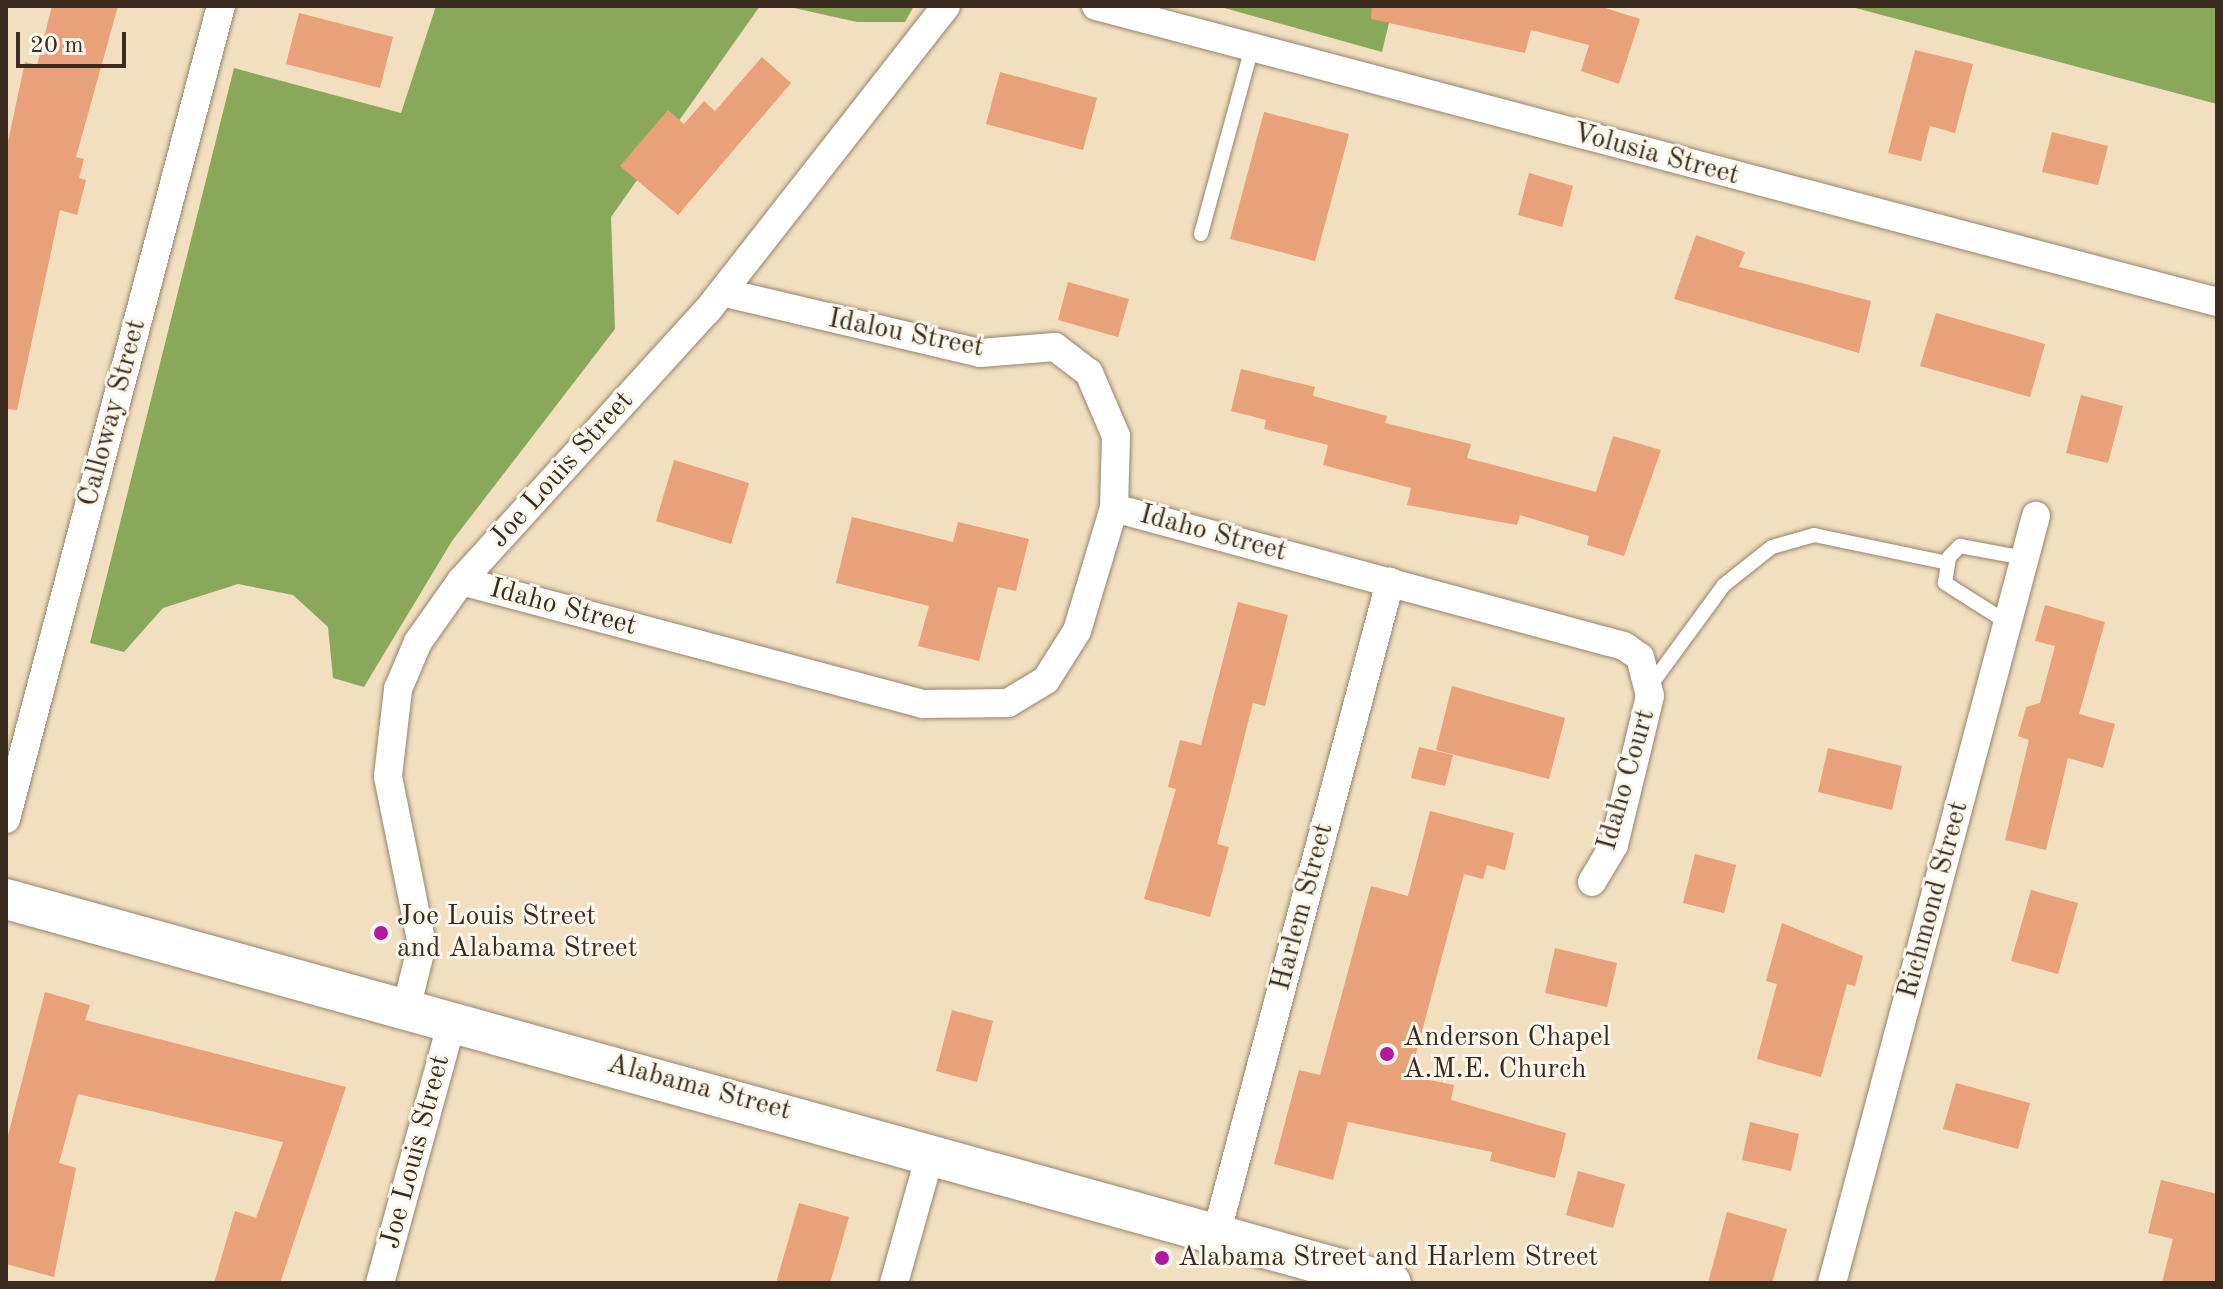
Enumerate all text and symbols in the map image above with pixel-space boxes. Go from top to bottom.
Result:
scale bar [20,16,130,66]
text: 20 m [30,34,84,58]
street label: Volusia Street [1569,117,1743,193]
street label: Idalou Street [825,302,987,366]
street label: Calloway Street [72,316,154,510]
street label: Joe Louis Street [483,385,641,555]
street label: Idaho Street [1136,498,1290,570]
street label: Idaho Street [486,572,640,644]
street label: Idaho Court [1591,706,1663,854]
street label: Richmond Street [1892,798,1976,1002]
street label: Harlem Street [1265,820,1341,994]
place label: Joe Louis Street and Alabama Street [397,900,637,966]
marker: Joe Louis Street and Alabama Street [372,924,390,942]
place label: Anderson Chapel A.M.E. Church [1403,1021,1610,1087]
marker: Anderson Chapel A.M.E. Church [1378,1045,1396,1063]
street label: Alabama Street [603,1047,795,1129]
street label: Joe Louis Street [374,1052,458,1252]
place label: Alabama Street and Harlem Street [1178,1241,1598,1275]
marker: Alabama Street and Harlem Street [1153,1249,1171,1267]

